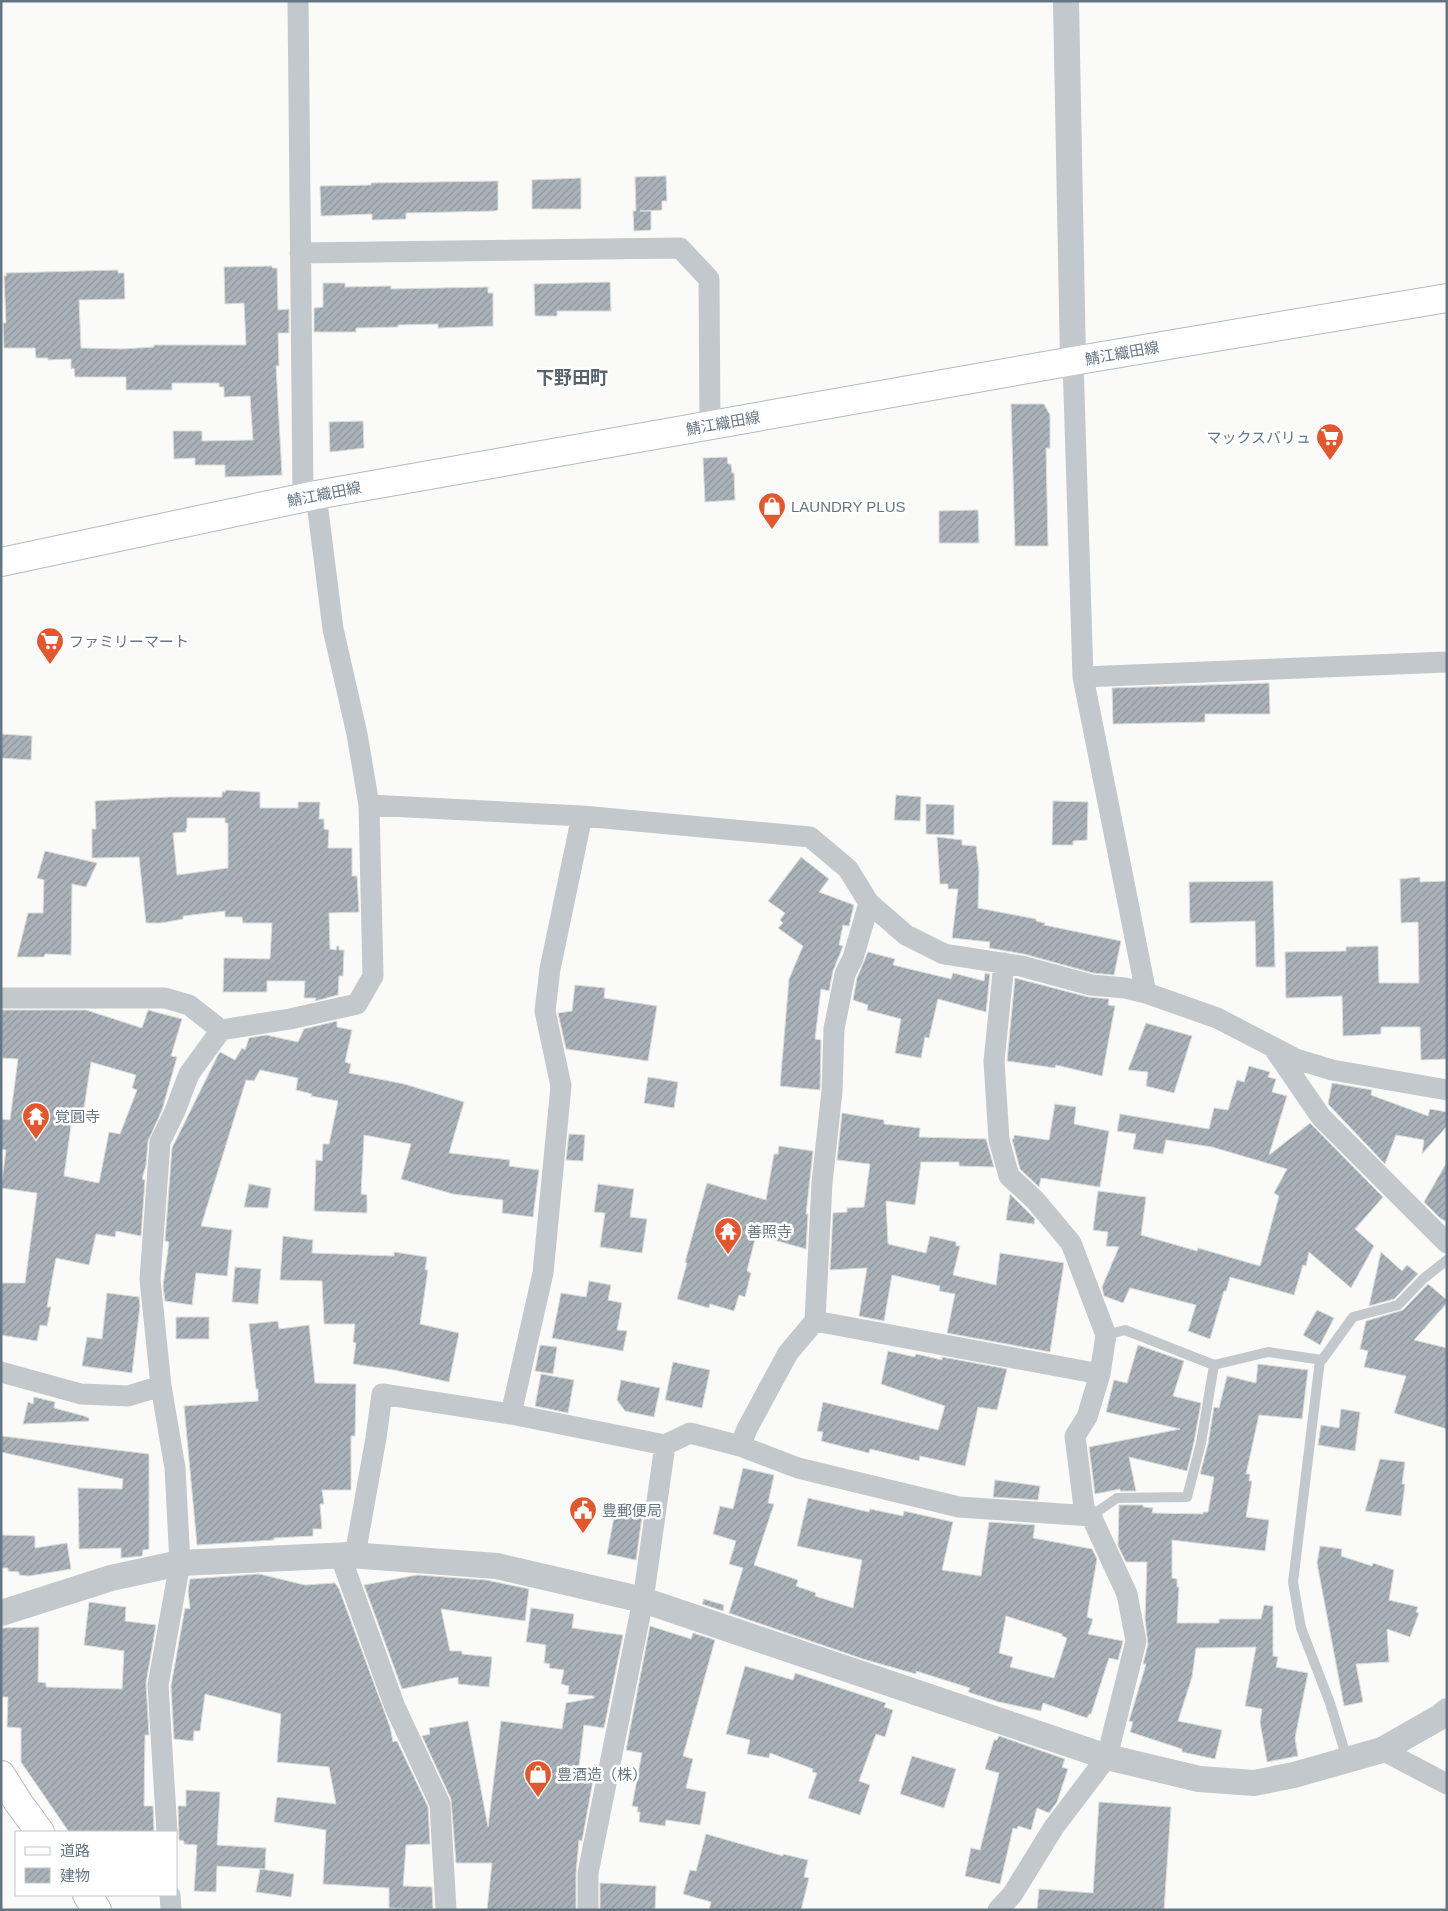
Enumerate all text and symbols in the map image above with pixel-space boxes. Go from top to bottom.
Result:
street label: 鯖江織田線 [1084,338,1160,368]
district label: 下野田町 [536,368,608,388]
street label: 鯖江織田線 [685,408,761,438]
supermarket icon: マックスバリュ [1315,422,1345,461]
place label: マックスバリュ [1206,429,1311,446]
street label: 鯖江織田線 [286,478,362,510]
shop icon: LAUNDRY PLUS [757,491,787,530]
place label: LAUNDRY PLUS [791,498,906,515]
supermarket icon: ファミリーマート [35,626,65,665]
place label: ファミリーマート [69,633,189,650]
temple icon: 覚圓寺 [21,1101,51,1140]
place label: 覚圓寺 [55,1108,100,1125]
temple icon: 善照寺 [713,1216,743,1255]
place label: 善照寺 [747,1223,792,1240]
public building icon: 豊郵便局 [568,1495,598,1534]
place label: 豊郵便局 [602,1502,662,1519]
shop icon: 豊酒造（株） [523,1759,553,1798]
place label: 豊酒造（株） [557,1766,647,1783]
legend [15,1831,178,1896]
text: 道路 [60,1842,90,1859]
text: 建物 [60,1867,90,1884]

